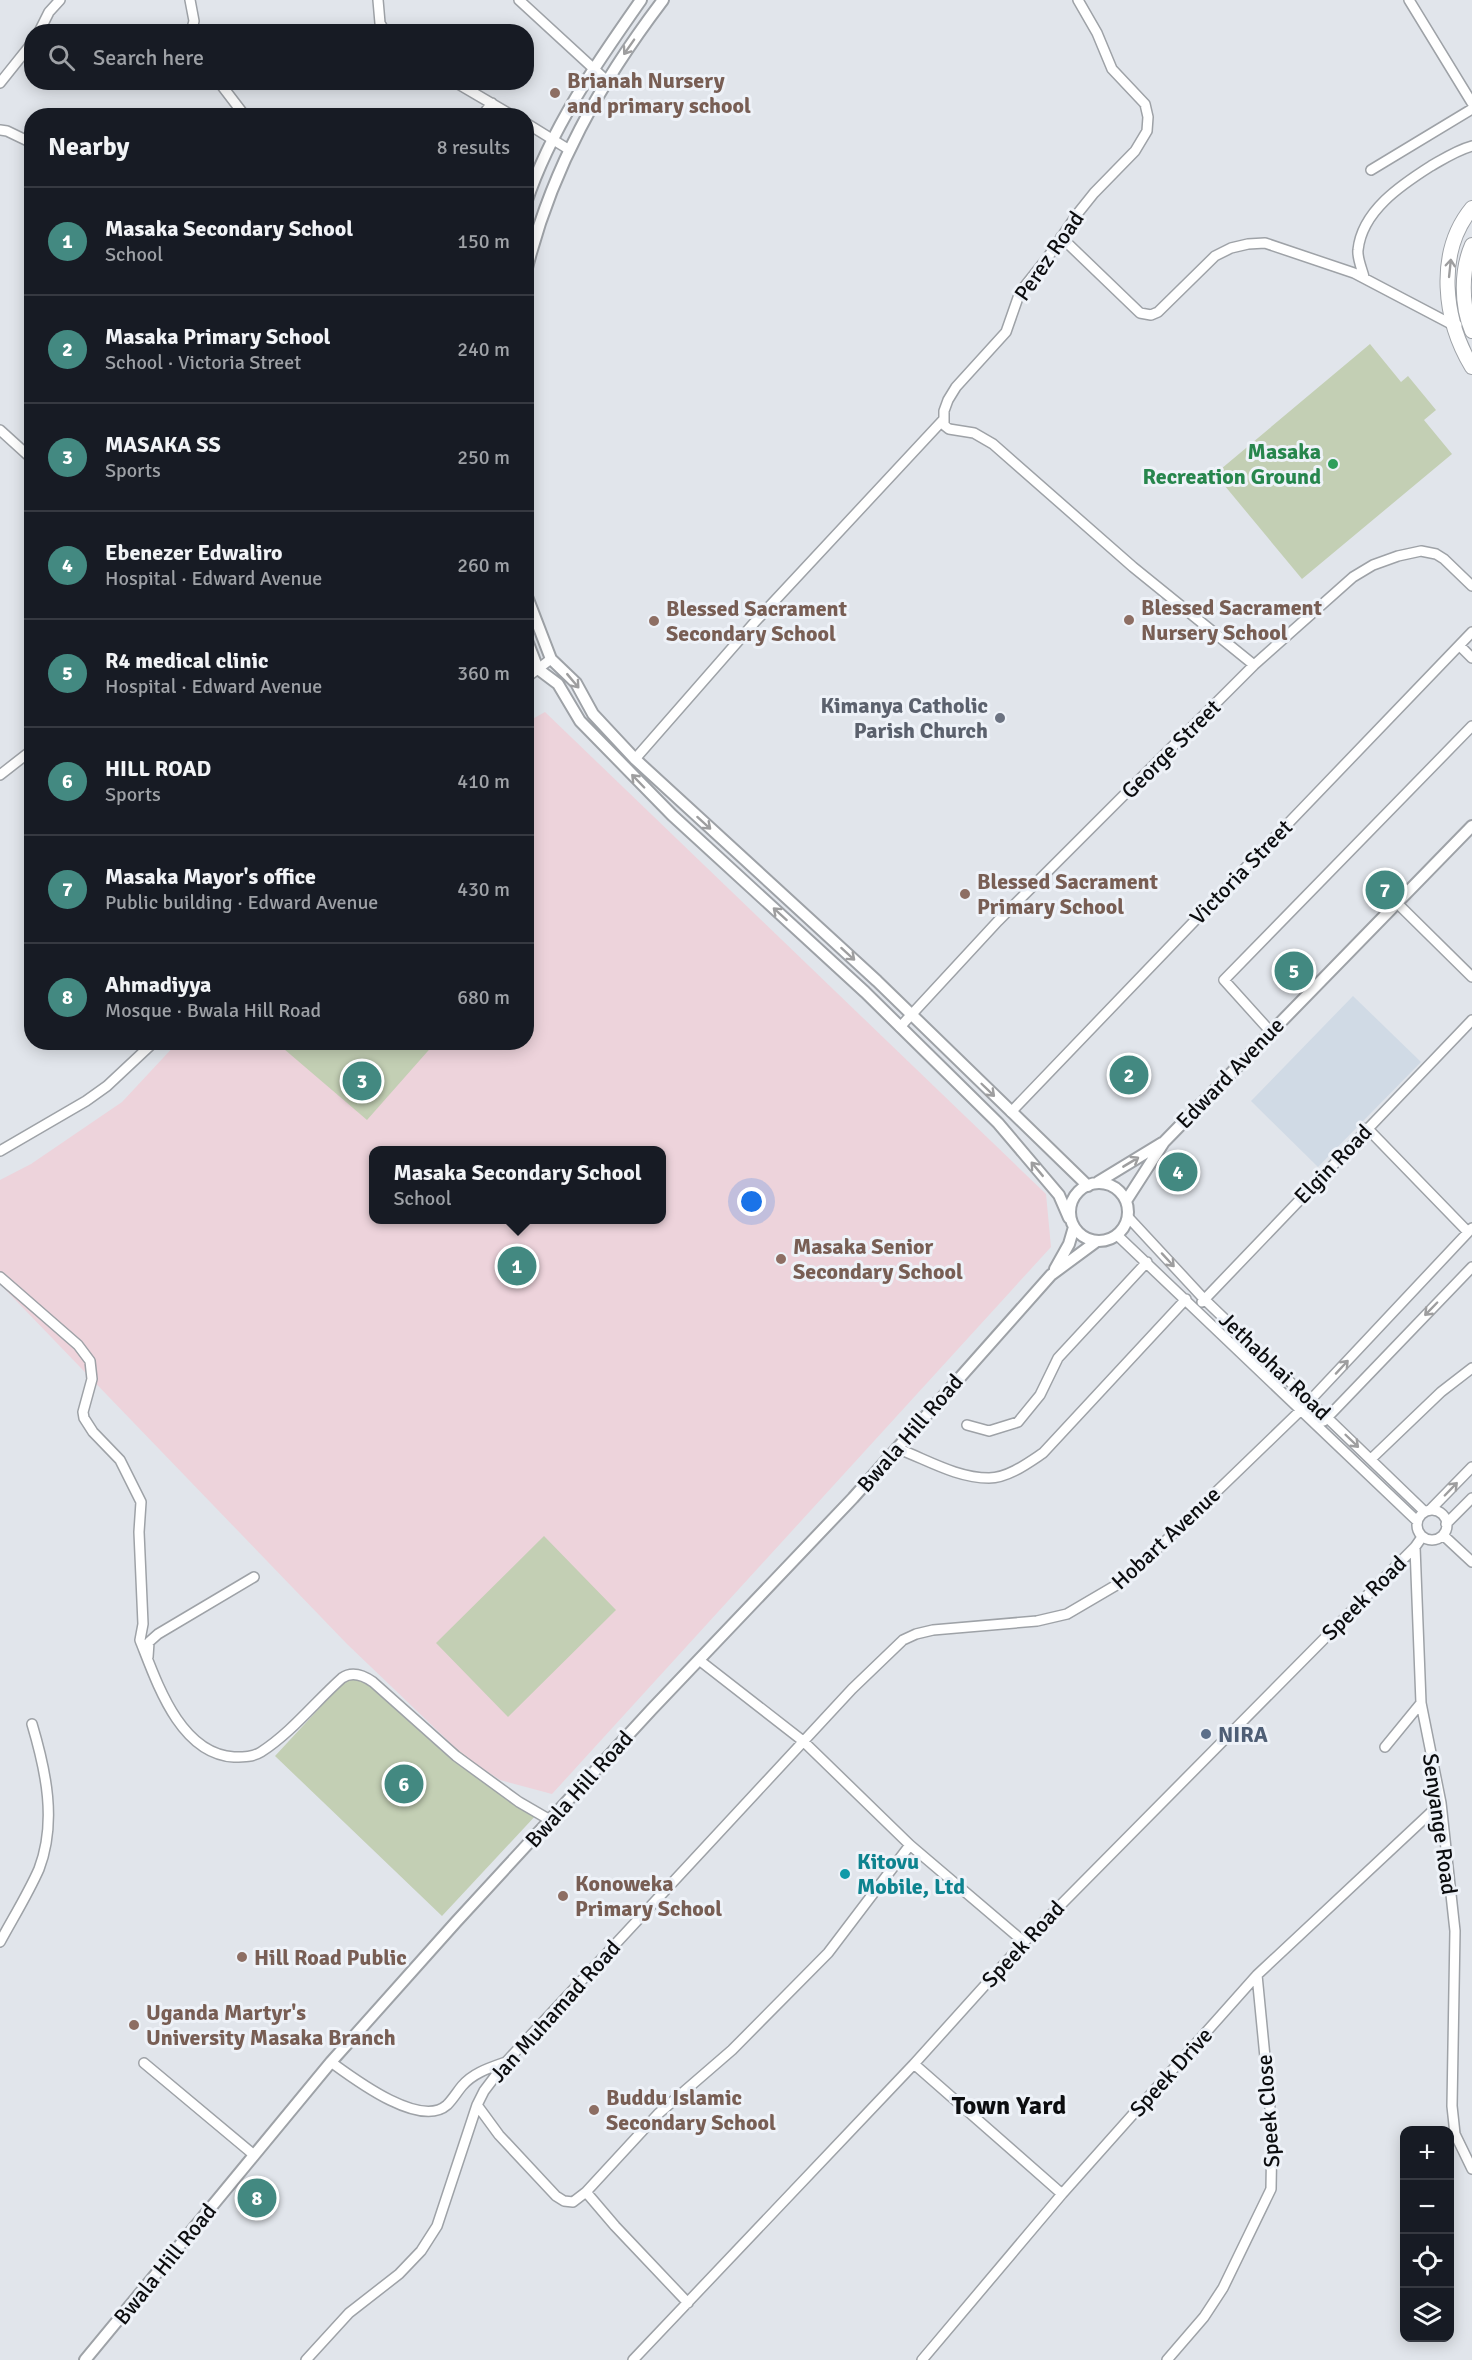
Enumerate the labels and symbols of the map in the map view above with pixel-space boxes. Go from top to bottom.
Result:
one-way arrow [623,39,635,55]
place label: Brianah Nursery and primary school [567,67,751,119]
marker: Brianah Nursery and primary school [548,86,562,100]
street label: Perez Road [1008,206,1090,306]
one-way arrow [1444,258,1455,278]
place label: Masaka Recreation Ground [1143,438,1321,490]
marker: Masaka Recreation Ground [1326,457,1340,471]
place label: Blessed Sacrament Nursery School [1141,594,1322,646]
place label: Blessed Sacrament Secondary School [666,595,847,647]
marker: Blessed Sacrament Nursery School [1122,613,1136,627]
marker: Blessed Sacrament Secondary School [647,614,661,628]
one-way arrow [566,673,579,689]
place label: Kimanya Catholic Parish Church [820,692,988,744]
street label: George Street [1116,694,1226,804]
marker: Kimanya Catholic Parish Church [993,711,1007,725]
one-way arrow [630,773,645,788]
street label: Victoria Street [1184,814,1298,930]
one-way arrow [696,816,711,830]
place label: Blessed Sacrament Primary School [977,868,1158,920]
pin: 7 [1366,868,1404,912]
marker: Blessed Sacrament Primary School [958,887,972,901]
one-way arrow [773,907,788,921]
one-way arrow [840,947,855,961]
pin: 5 [1274,948,1314,994]
street label: Edward Avenue [1170,1012,1290,1134]
pin: 2 [1110,1052,1148,1098]
pin: 3 [342,1058,382,1104]
one-way arrow [981,1082,996,1097]
street label: Elgin Road [1288,1119,1378,1209]
pin: 4 [1158,1150,1198,1194]
one-way arrow [1122,1155,1139,1167]
one-way arrow [1031,1161,1044,1177]
your location [737,1187,766,1216]
place label: Masaka Senior Secondary School [793,1233,963,1285]
pin: 1 [498,1244,536,1288]
marker: Masaka Senior Secondary School [774,1252,788,1266]
one-way arrow [1161,1252,1175,1267]
one-way arrow [1424,1302,1439,1317]
street label: Jethabhai Road [1214,1306,1336,1426]
one-way arrow [1335,1359,1350,1374]
street label: Bwala Hill Road [851,1368,969,1498]
one-way arrow [1344,1433,1359,1448]
street label: Hobart Avenue [1106,1481,1226,1595]
one-way arrow [1444,1481,1458,1496]
street label: Speek Road [1316,1550,1412,1646]
place label: NIRA [1218,1721,1268,1748]
street label: Bwala Hill Road [519,1725,639,1853]
marker: NIRA [1199,1727,1213,1741]
street label: Senyange Road [1417,1752,1463,1896]
pin: 6 [384,1762,424,1806]
place label: Kitovu Mobile, Ltd [857,1848,965,1900]
marker: Kitovu Mobile, Ltd [838,1867,852,1881]
place label: Konoweka Primary School [575,1870,722,1922]
marker: Konoweka Primary School [556,1889,570,1903]
street label: Speek Road [976,1895,1070,1993]
street label: Jan Muhamad Road [484,1934,626,2088]
place label: Hill Road Public [254,1944,407,1971]
marker: Hill Road Public [235,1950,249,1964]
place label: Uganda Martyr's University Masaka Branch [146,1999,396,2051]
marker: Uganda Martyr's University Masaka Branch [127,2018,141,2032]
street label: Speek Drive [1124,2022,1218,2122]
street label: Speek Close [1251,2054,1285,2168]
place label: Buddu Islamic Secondary School [606,2084,776,2136]
district label: Town Yard [952,2090,1066,2122]
marker: Buddu Islamic Secondary School [587,2103,601,2117]
pin: 8 [238,2176,276,2220]
street label: Bwala Hill Road [108,2198,222,2330]

